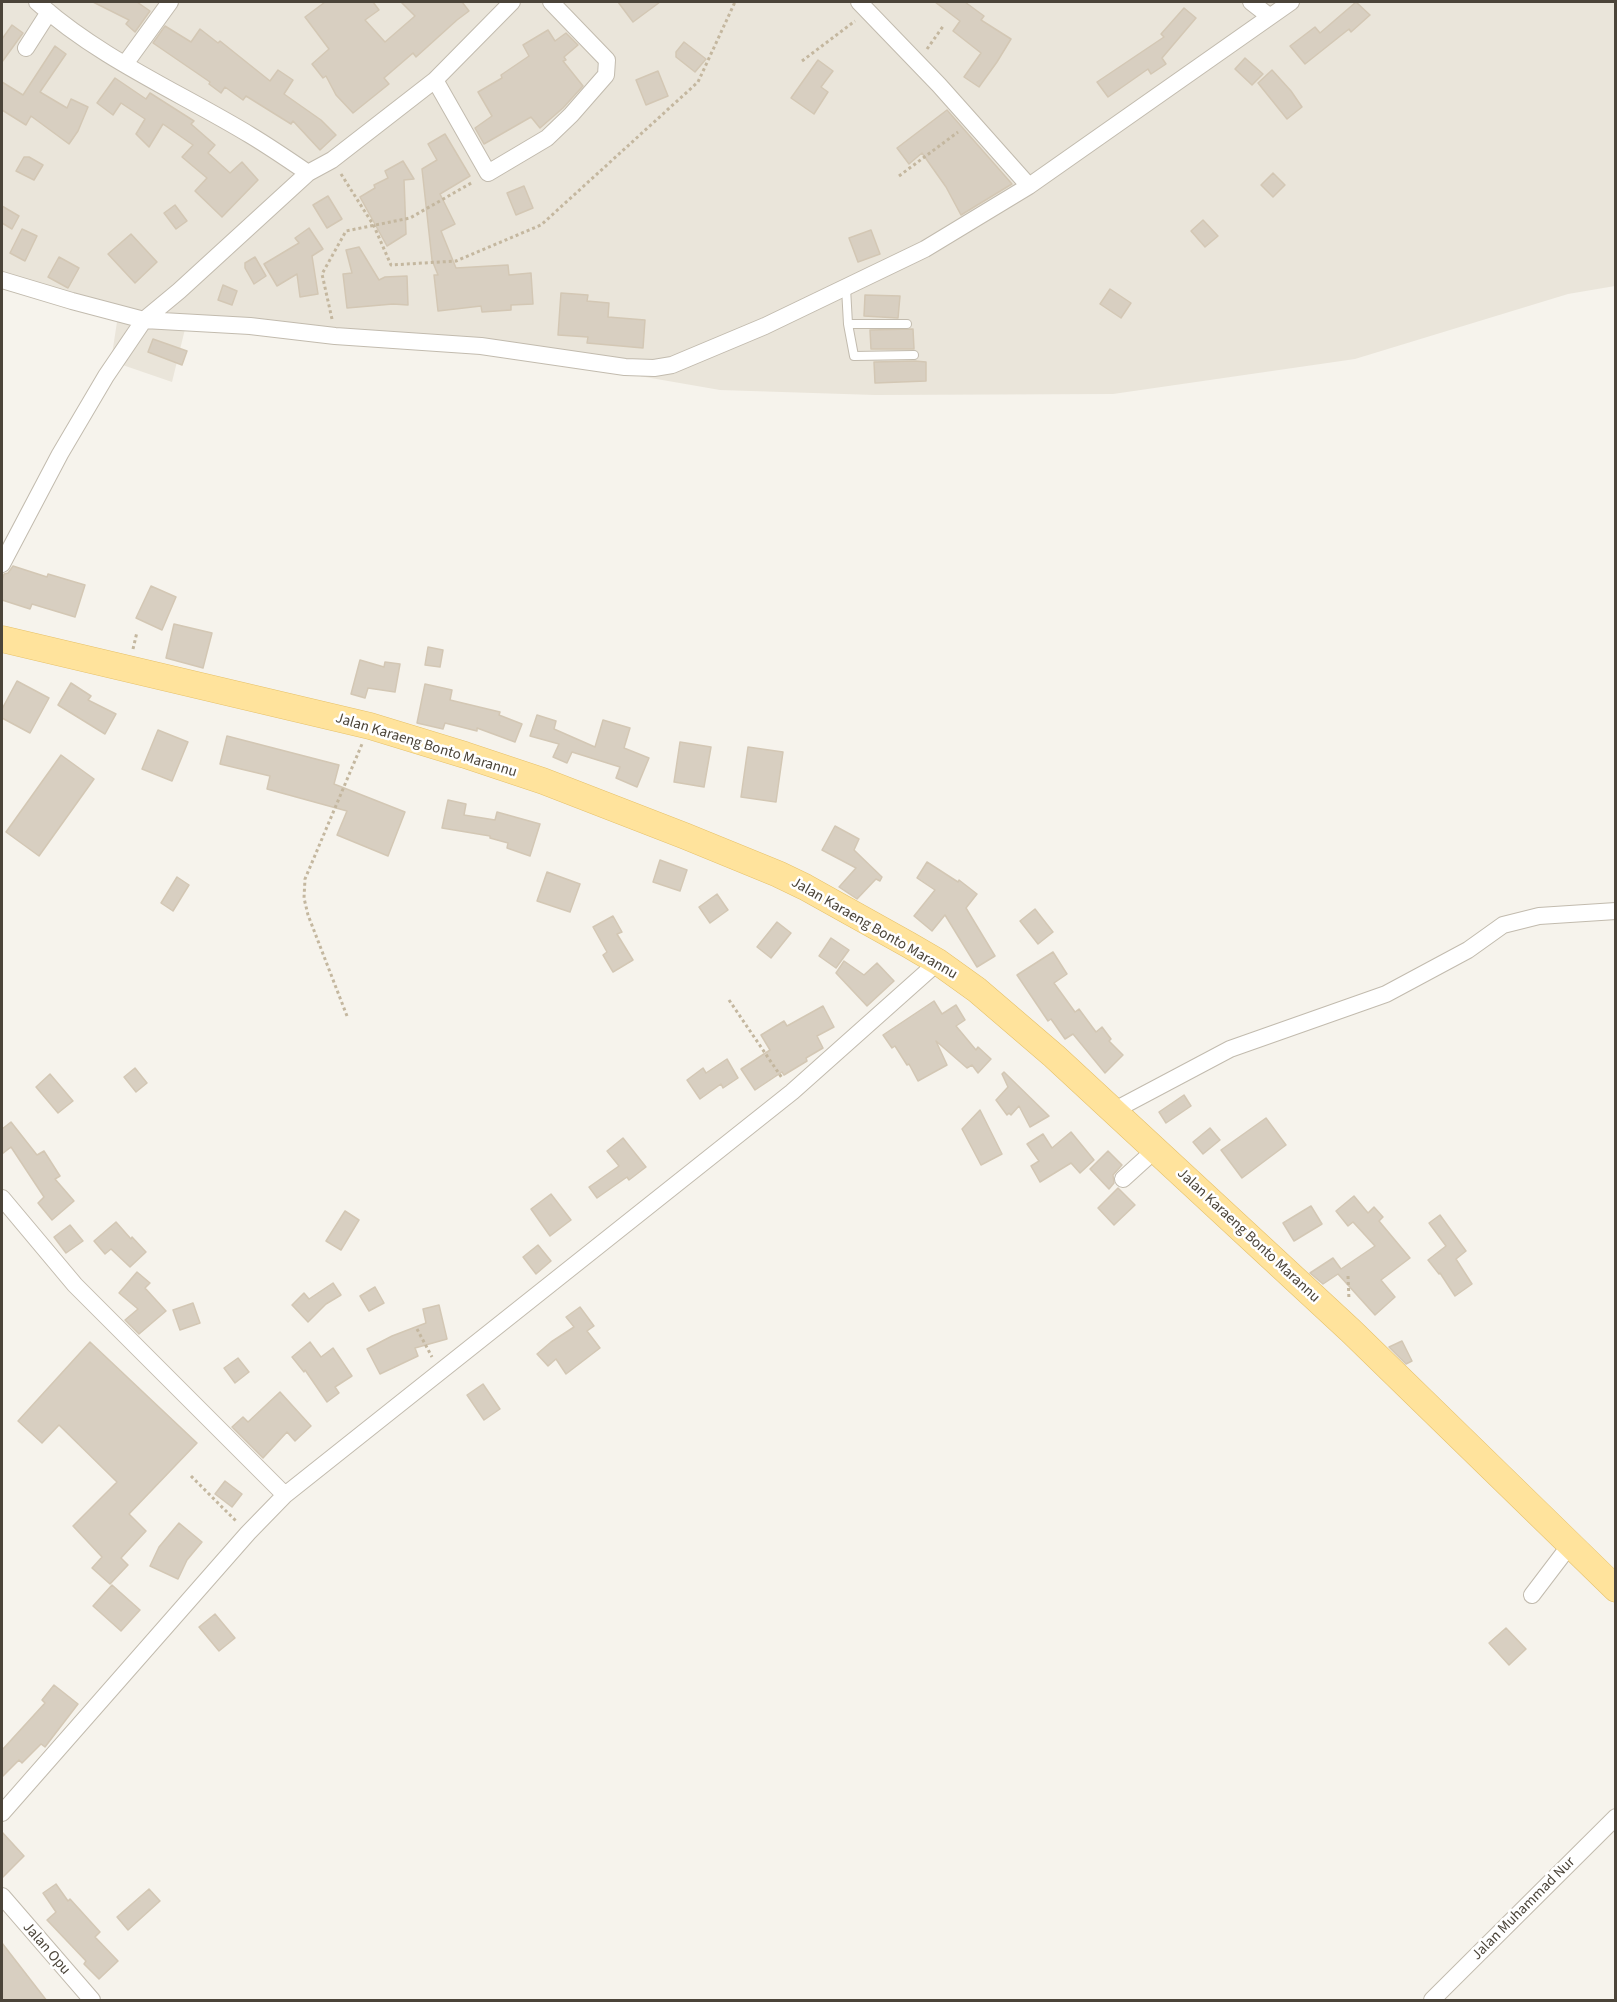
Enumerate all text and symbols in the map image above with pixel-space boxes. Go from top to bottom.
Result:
street label: Jalan Karaeng Bonto Marannu [333,710,519,782]
street label: Jalan Karaeng Bonto Marannu [788,874,960,984]
street label: Jalan Karaeng Bonto Marannu [1173,1165,1323,1307]
street label: Jalan Muhammad Nur [1469,1854,1579,1964]
street label: Jalan Opu [18,1919,74,1979]

